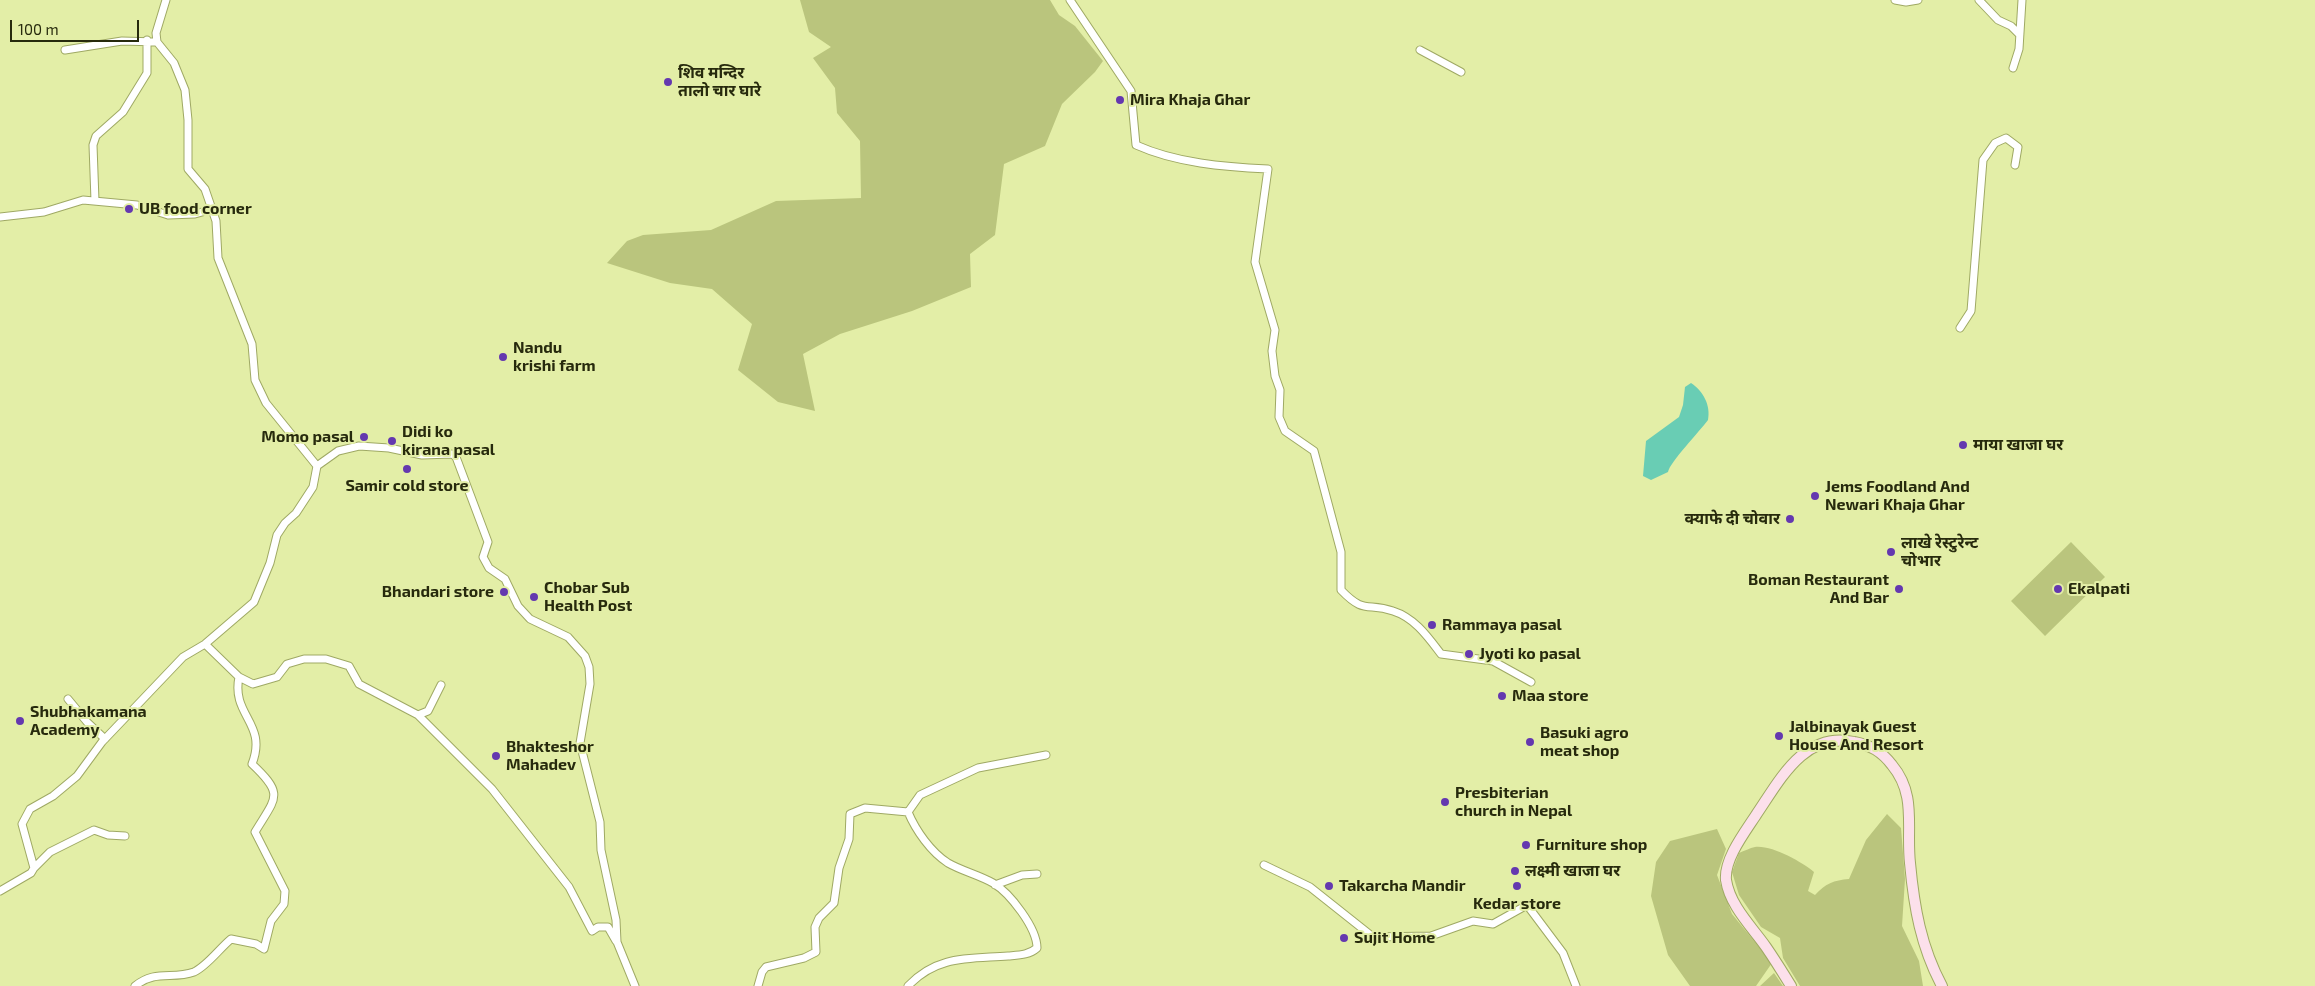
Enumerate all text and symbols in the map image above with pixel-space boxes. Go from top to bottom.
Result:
scale bar [12,10,141,42]
text: 100 m [18,20,59,38]
place label: शिव मन्दिर तालो चार घारे [678,63,761,101]
marker: शिव मन्दिर तालो चार घारे [662,76,674,88]
place label: Mira Khaja Ghar [1130,90,1250,110]
marker: Mira Khaja Ghar [1114,94,1126,106]
place label: UB food corner [139,199,252,219]
marker: UB food corner [123,203,135,215]
place label: Nandu krishi farm [513,338,596,376]
marker: Nandu krishi farm [497,351,509,363]
place label: Didi ko kirana pasal [402,422,495,460]
place label: Momo pasal [261,427,354,447]
marker: Momo pasal [358,431,370,443]
marker: Didi ko kirana pasal [386,435,398,447]
place label: माया खाजा घर [1973,435,2063,455]
marker: माया खाजा घर [1957,439,1969,451]
marker: Samir cold store [401,463,413,475]
place label: Samir cold store [345,476,469,496]
place label: Jems Foodland And Newari Khaja Ghar [1825,477,1970,515]
marker: Jems Foodland And Newari Khaja Ghar [1809,490,1821,502]
place label: क्याफे दी चोवार [1685,509,1780,529]
marker: क्याफे दी चोवार [1784,513,1796,525]
place label: लाखे रेस्टुरेन्ट चोभार [1901,533,1978,571]
marker: लाखे रेस्टुरेन्ट चोभार [1885,546,1897,558]
place label: Boman Restaurant And Bar [1748,570,1889,608]
place label: Chobar Sub Health Post [544,578,632,616]
place label: Ekalpati [2068,579,2130,599]
place label: Bhandari store [382,582,494,602]
marker: Boman Restaurant And Bar [1893,583,1905,595]
marker: Ekalpati [2052,583,2064,595]
marker: Bhandari store [498,586,510,598]
marker: Chobar Sub Health Post [528,591,540,603]
place label: Rammaya pasal [1442,615,1562,635]
marker: Rammaya pasal [1426,619,1438,631]
place label: Jyoti ko pasal [1479,644,1581,664]
marker: Jyoti ko pasal [1463,648,1475,660]
place label: Maa store [1512,686,1589,706]
marker: Maa store [1496,690,1508,702]
place label: Shubhakamana Academy [30,702,147,740]
marker: Shubhakamana Academy [14,715,26,727]
place label: Jalbinayak Guest House And Resort [1789,717,1924,755]
place label: Basuki agro meat shop [1540,723,1629,761]
marker: Jalbinayak Guest House And Resort [1773,730,1785,742]
marker: Basuki agro meat shop [1524,736,1536,748]
place label: Bhakteshor Mahadev [506,737,594,775]
marker: Bhakteshor Mahadev [490,750,502,762]
place label: Presbiterian church in Nepal [1455,783,1572,821]
marker: Presbiterian church in Nepal [1439,796,1451,808]
place label: Furniture shop [1536,835,1647,855]
marker: Furniture shop [1520,839,1532,851]
place label: लक्ष्मी खाजा घर [1525,861,1620,881]
marker: लक्ष्मी खाजा घर [1509,865,1521,877]
place label: Takarcha Mandir [1339,876,1466,896]
marker: Takarcha Mandir [1323,880,1335,892]
marker: Kedar store [1511,880,1523,892]
place label: Kedar store [1473,894,1561,914]
place label: Sujit Home [1354,928,1435,948]
marker: Sujit Home [1338,932,1350,944]

